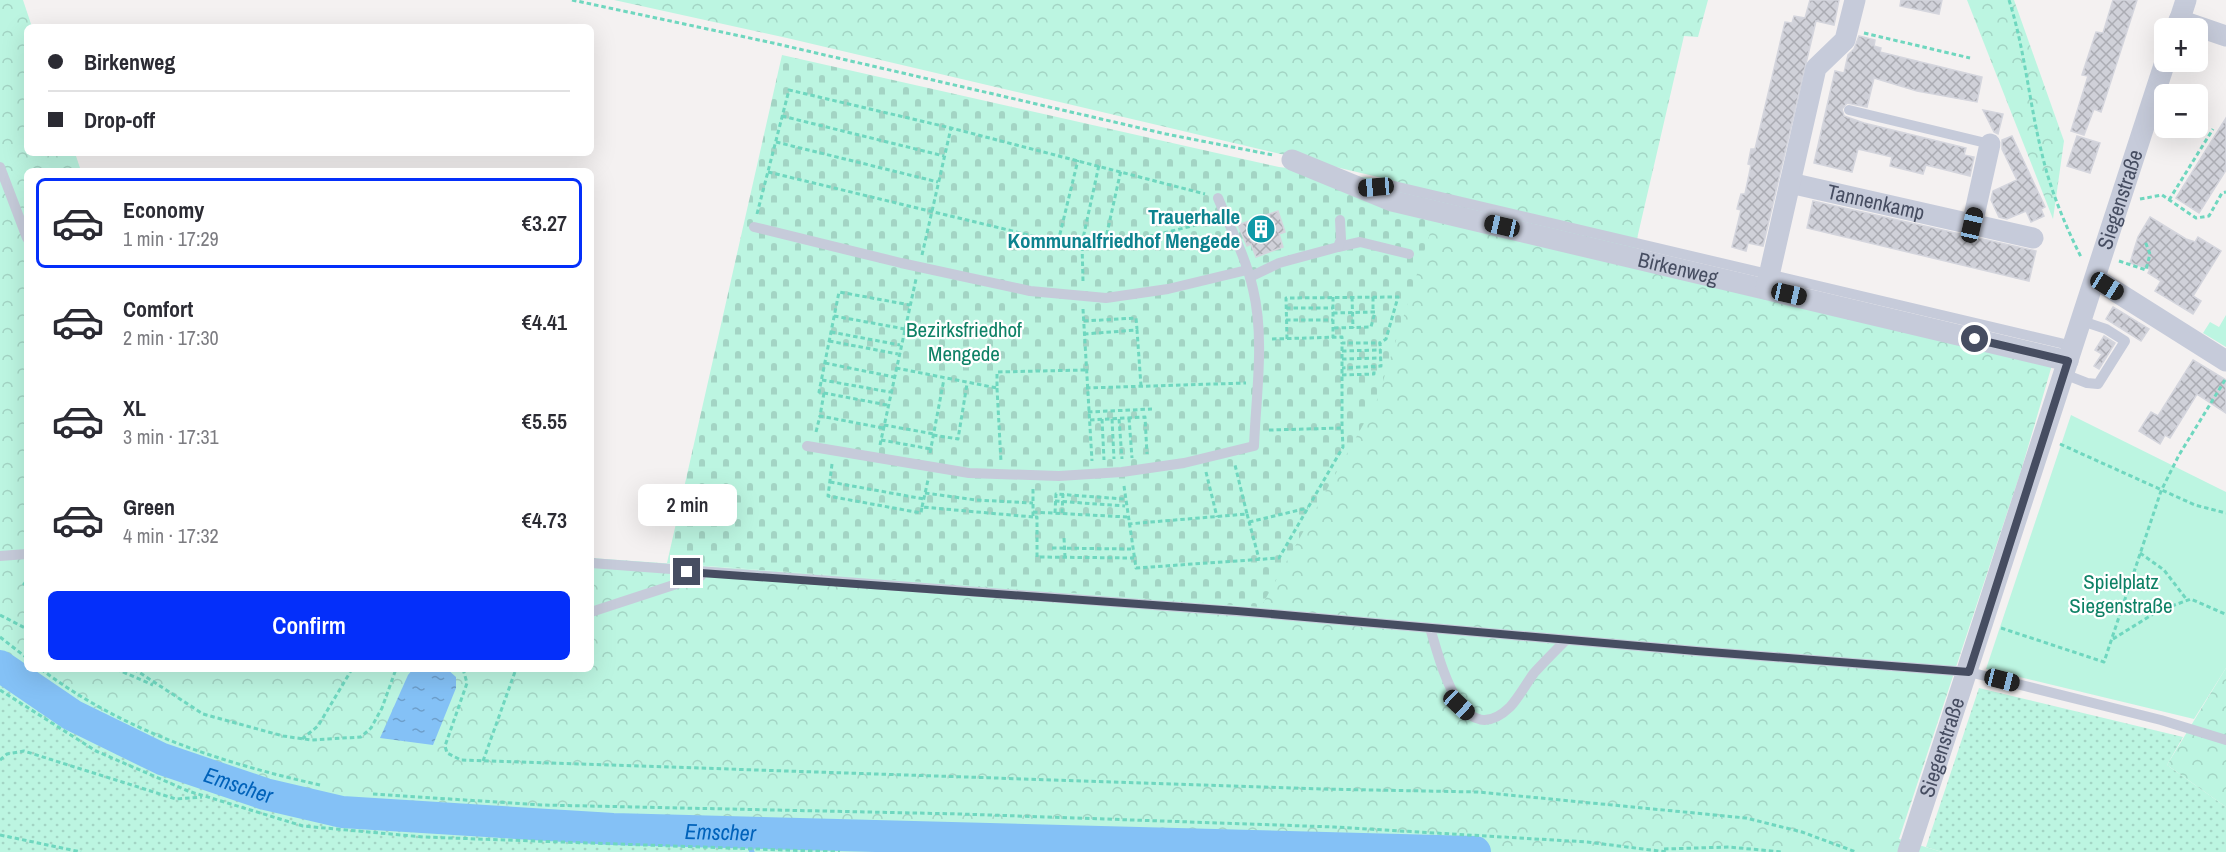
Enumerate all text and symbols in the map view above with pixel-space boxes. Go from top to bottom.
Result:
map controls [2154,18,2208,138]
button: + [2154,18,2208,72]
text: Birkenweg [84,47,175,77]
button: − [2154,84,2208,138]
text: Drop-off [84,105,155,135]
street label: Siegenstraße [2090,146,2150,253]
car [1357,176,1395,198]
street label: Tannenkamp [1824,177,1927,227]
text: Economy [123,195,204,225]
icon: car [51,196,105,250]
place label: Trauerhalle Kommunalfriedhof Mengede [1008,202,1240,255]
car [1959,205,1985,245]
text: €3.27 [522,208,567,238]
building icon: Trauerhalle Kommunalfriedhof Mengede [1245,213,1277,245]
car [1482,213,1522,239]
text: 1 min · 17:29 [123,225,219,252]
street label: Birkenweg [1635,245,1721,292]
car [2087,269,2127,303]
car [1769,281,1809,307]
text: Comfort [123,294,193,324]
icon: car [51,295,105,349]
text: €4.41 [522,307,567,337]
park label: Bezirksfriedhof Mengede [906,315,1022,368]
text: 2 min · 17:30 [123,324,219,351]
route start [1961,325,1988,352]
text: XL [123,393,146,423]
icon: car [51,394,105,448]
text: €5.55 [522,406,567,436]
text: 3 min · 17:31 [123,423,219,450]
callout: 2 min [638,485,736,527]
text: 2 min [666,491,709,518]
text: Green [123,492,175,522]
icon: car [51,493,105,547]
text: €4.73 [522,505,567,535]
text: 4 min · 17:32 [123,522,219,549]
route end [673,558,700,585]
park label: Spielplatz Siegenstraße [2069,567,2173,620]
button: Confirm [48,591,570,660]
car [1982,667,2022,693]
car [1440,686,1478,724]
street label: Siegenstraße [1912,694,1971,801]
water label: Emscher [200,759,277,811]
water label: Emscher [684,816,757,848]

